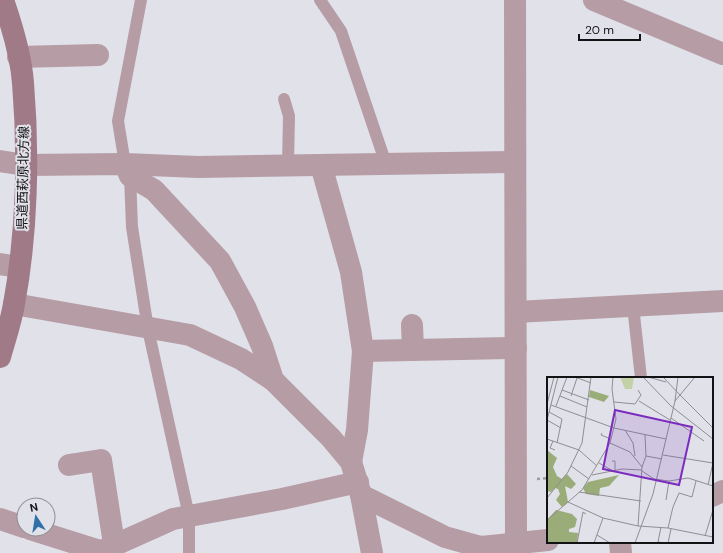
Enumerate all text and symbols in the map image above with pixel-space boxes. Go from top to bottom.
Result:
scale bar [579,16,640,42]
text: 20 m [585,22,614,38]
street label: 県道西萩原北方線 [14,126,32,230]
inset map [547,377,713,543]
north arrow [16,497,56,537]
text: N [29,500,39,515]

